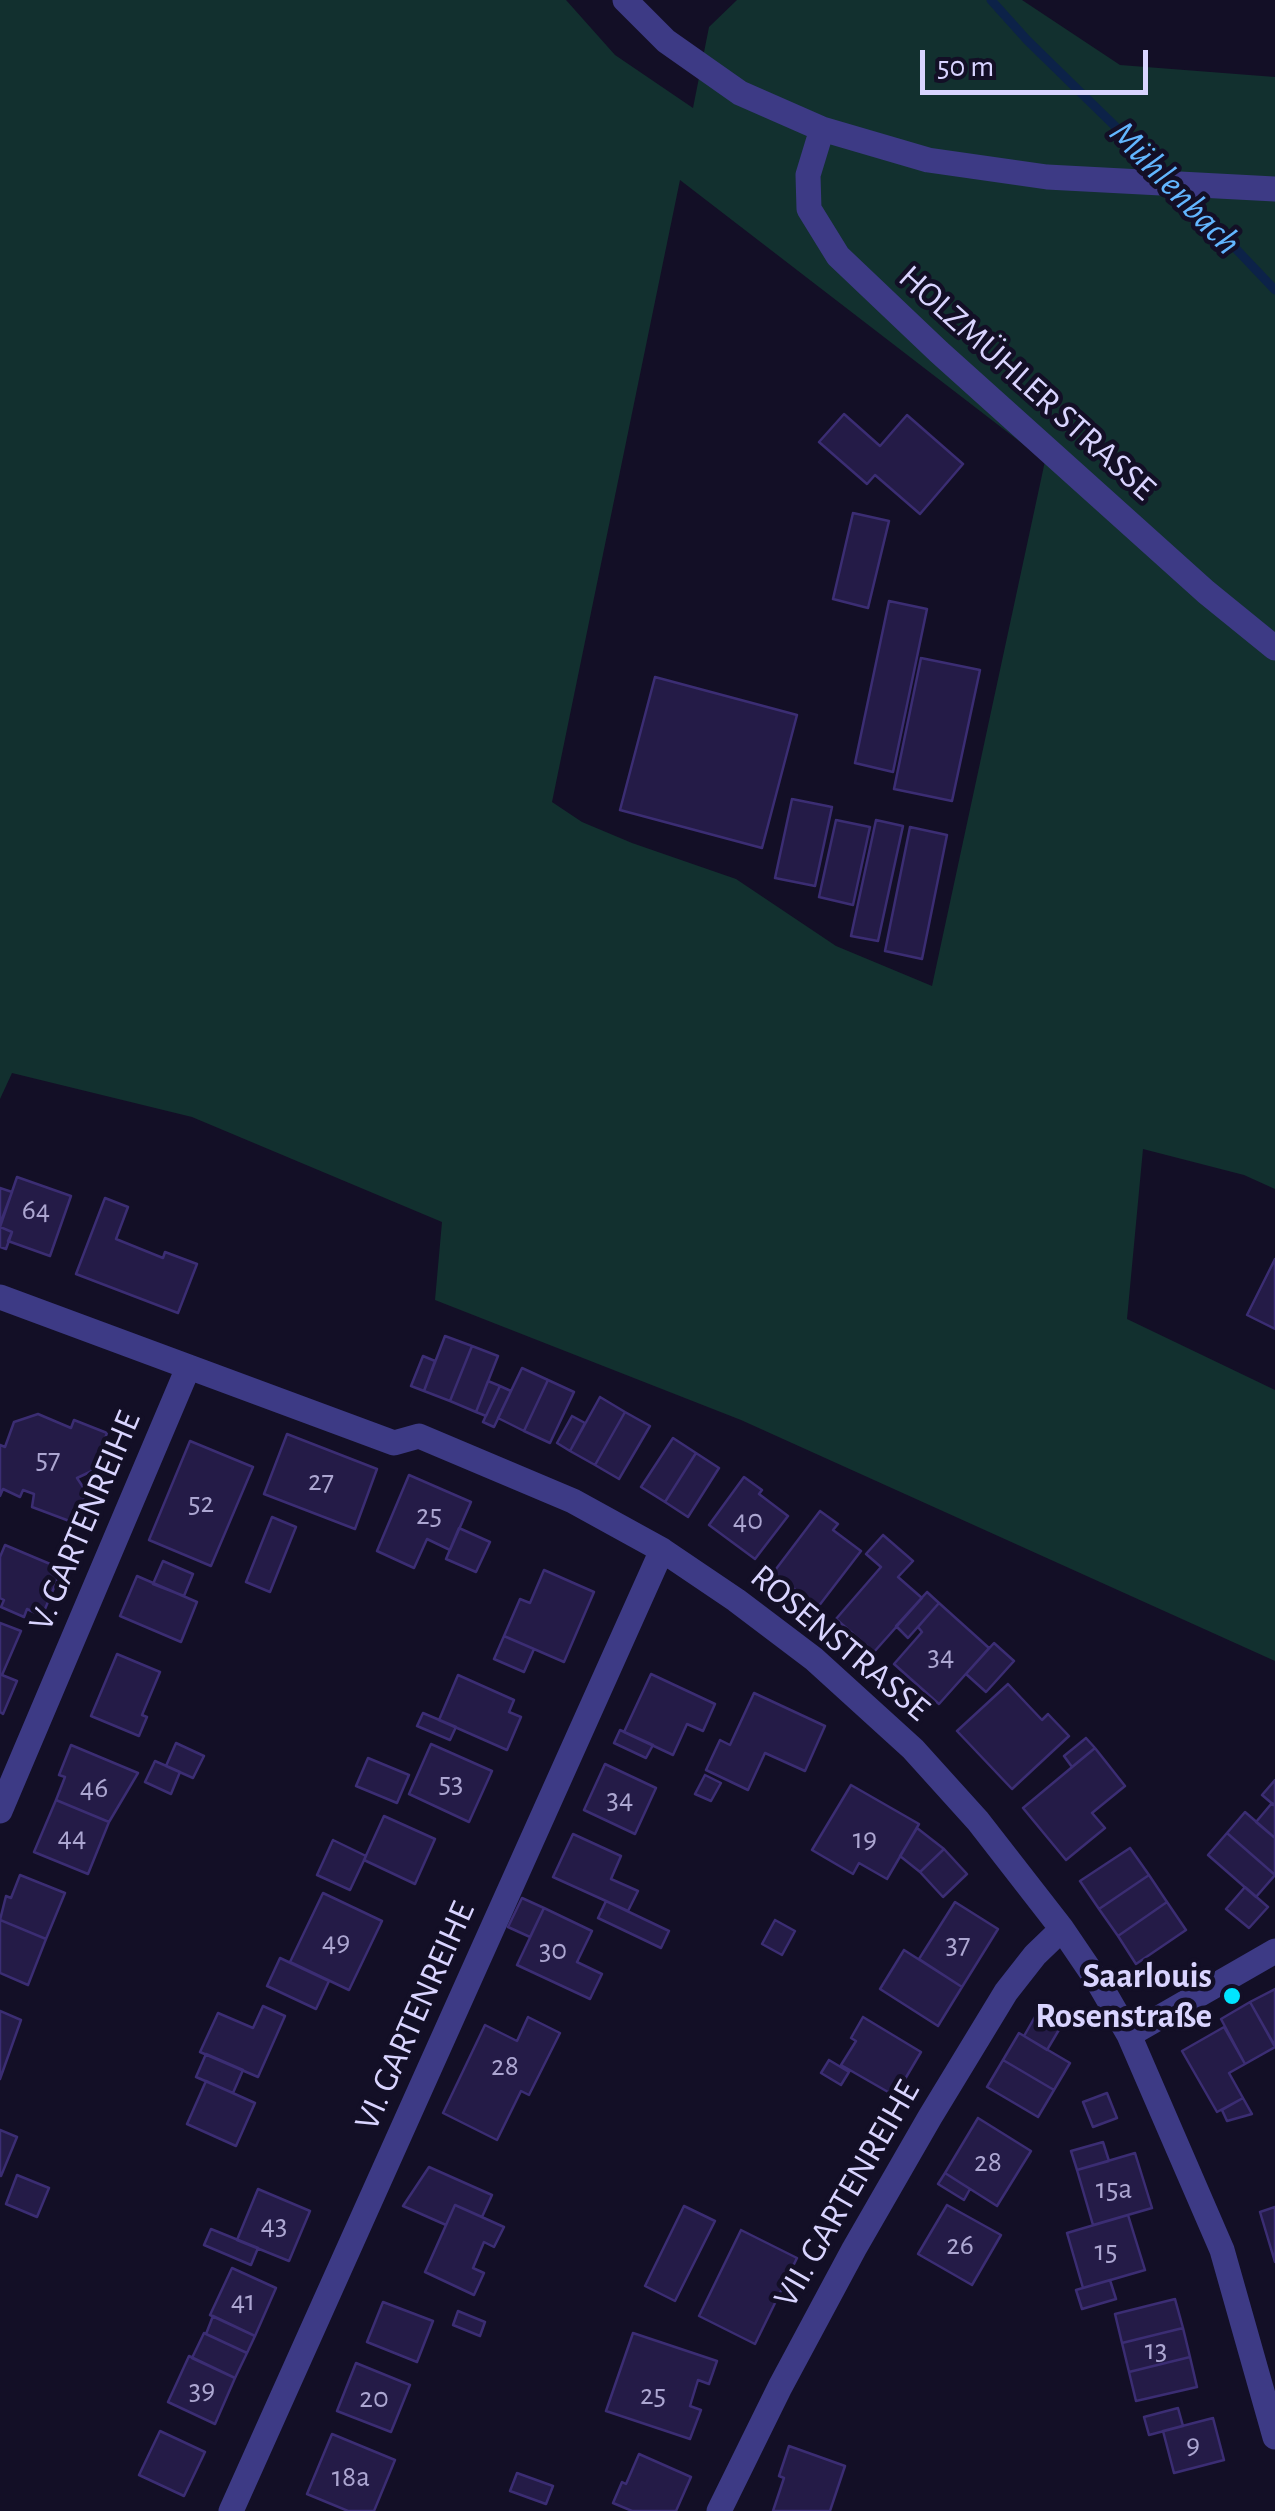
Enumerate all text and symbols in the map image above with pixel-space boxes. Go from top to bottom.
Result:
scale bar [925,30,1152,92]
text: 50 m [937,52,994,82]
water label: Mühlenbach [1100,111,1250,265]
street label: HOLZMÜHLER STRASSE [890,257,1164,509]
house number: 64 [22,1192,50,1228]
street label: V. GARTENREIHE [20,1405,150,1637]
house number: 57 [35,1441,61,1477]
house number: 27 [308,1463,334,1499]
house number: 52 [188,1485,214,1521]
house number: 25 [416,1497,442,1533]
house number: 40 [733,1502,763,1538]
street label: ROSENSTRASSE [742,1556,938,1730]
house number: 34 [928,1638,954,1674]
house number: 53 [439,1765,463,1801]
house number: 46 [80,1770,108,1806]
house number: 34 [607,1781,633,1817]
house number: 44 [58,1819,86,1855]
house number: 19 [853,1821,877,1857]
street label: VI. GARTENREIHE [346,1895,484,2137]
house number: 49 [322,1924,350,1960]
house number: 37 [946,1926,970,1962]
house number: 30 [539,1932,567,1968]
place label: Saarlouis Rosenstraße [1035,1955,1212,2037]
marker: Saarlouis Rosenstraße [1221,1985,1243,2007]
house number: 28 [491,2048,519,2084]
street label: VII. GARTENREIHE [765,2073,929,2315]
house number: 28 [974,2144,1002,2180]
house number: 15a [1096,2171,1132,2207]
house number: 43 [261,2207,287,2243]
house number: 26 [946,2227,974,2263]
house number: 15 [1095,2233,1117,2269]
house number: 41 [231,2283,255,2319]
house number: 13 [1145,2332,1167,2368]
house number: 39 [189,2372,215,2408]
house number: 25 [640,2377,666,2413]
house number: 20 [359,2380,389,2416]
house number: 9 [1186,2427,1200,2463]
house number: 18a [332,2459,370,2495]

